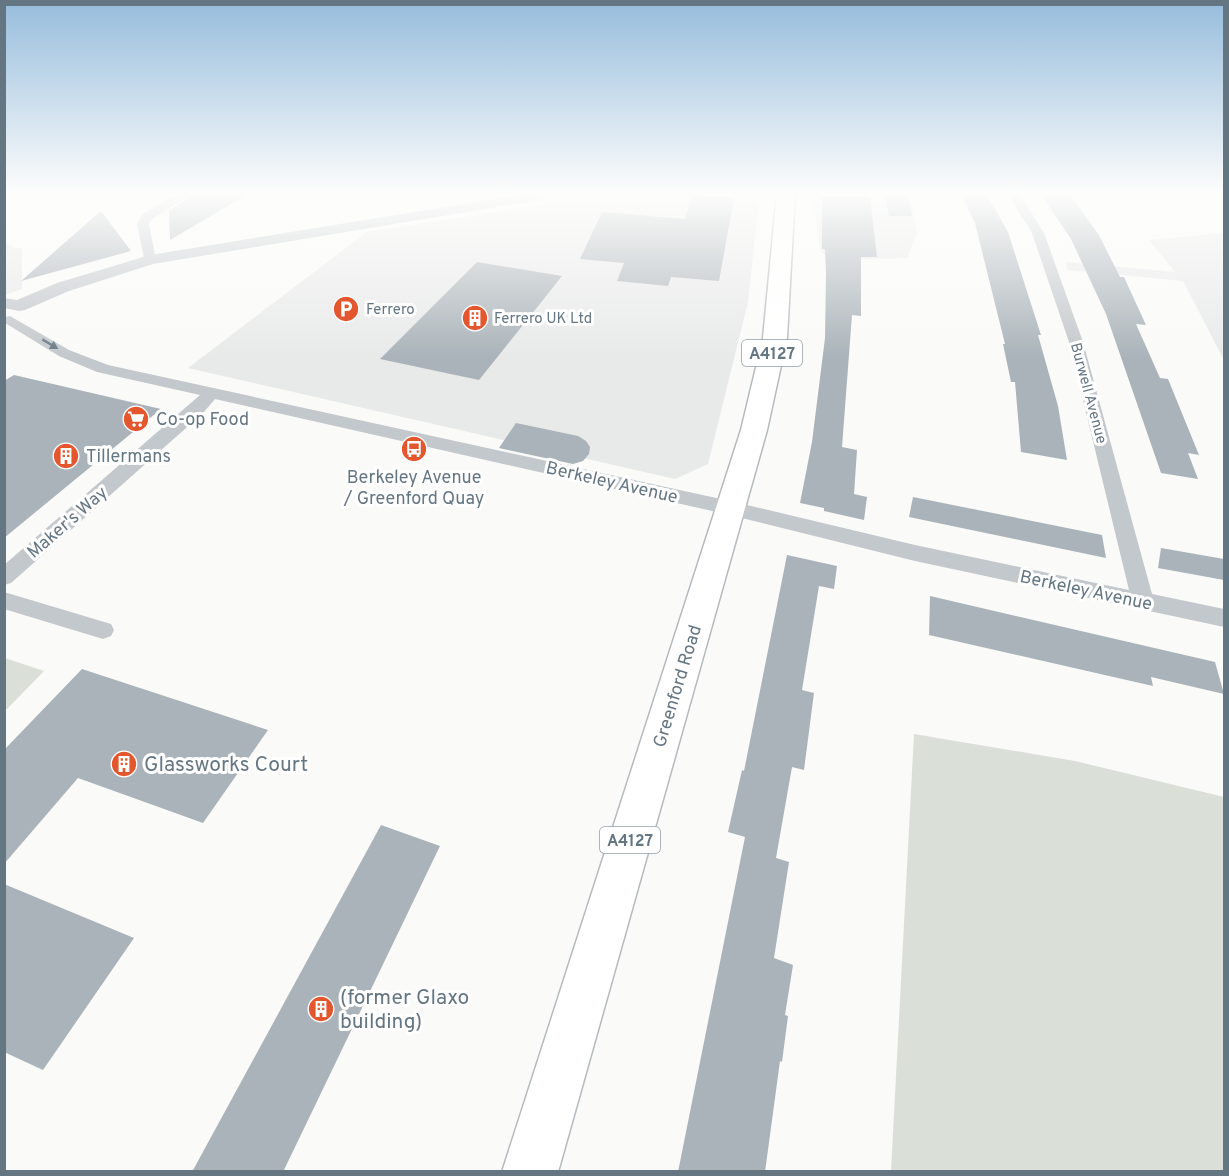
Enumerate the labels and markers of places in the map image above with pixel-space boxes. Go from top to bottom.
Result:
parking icon: Ferrero [331,294,361,324]
place label: Ferrero [366,301,415,320]
building icon: Ferrero UK Ltd [460,303,490,333]
place label: Ferrero UK Ltd [494,310,592,329]
supermarket icon: Co-op Food [121,404,151,434]
place label: Co-op Food [156,409,249,432]
bus stop icon: Berkeley Avenue / Greenford Quay [399,434,429,464]
building icon: Tillermans [51,441,81,471]
place label: Tillermans [86,446,171,469]
place label: Berkeley Avenue / Greenford Quay [343,467,484,511]
building icon: Glassworks Court [109,749,139,779]
place label: Glassworks Court [144,752,308,779]
place label: (former Glaxo building) [340,985,469,1036]
building icon: (former Glaxo building) [306,994,336,1024]

